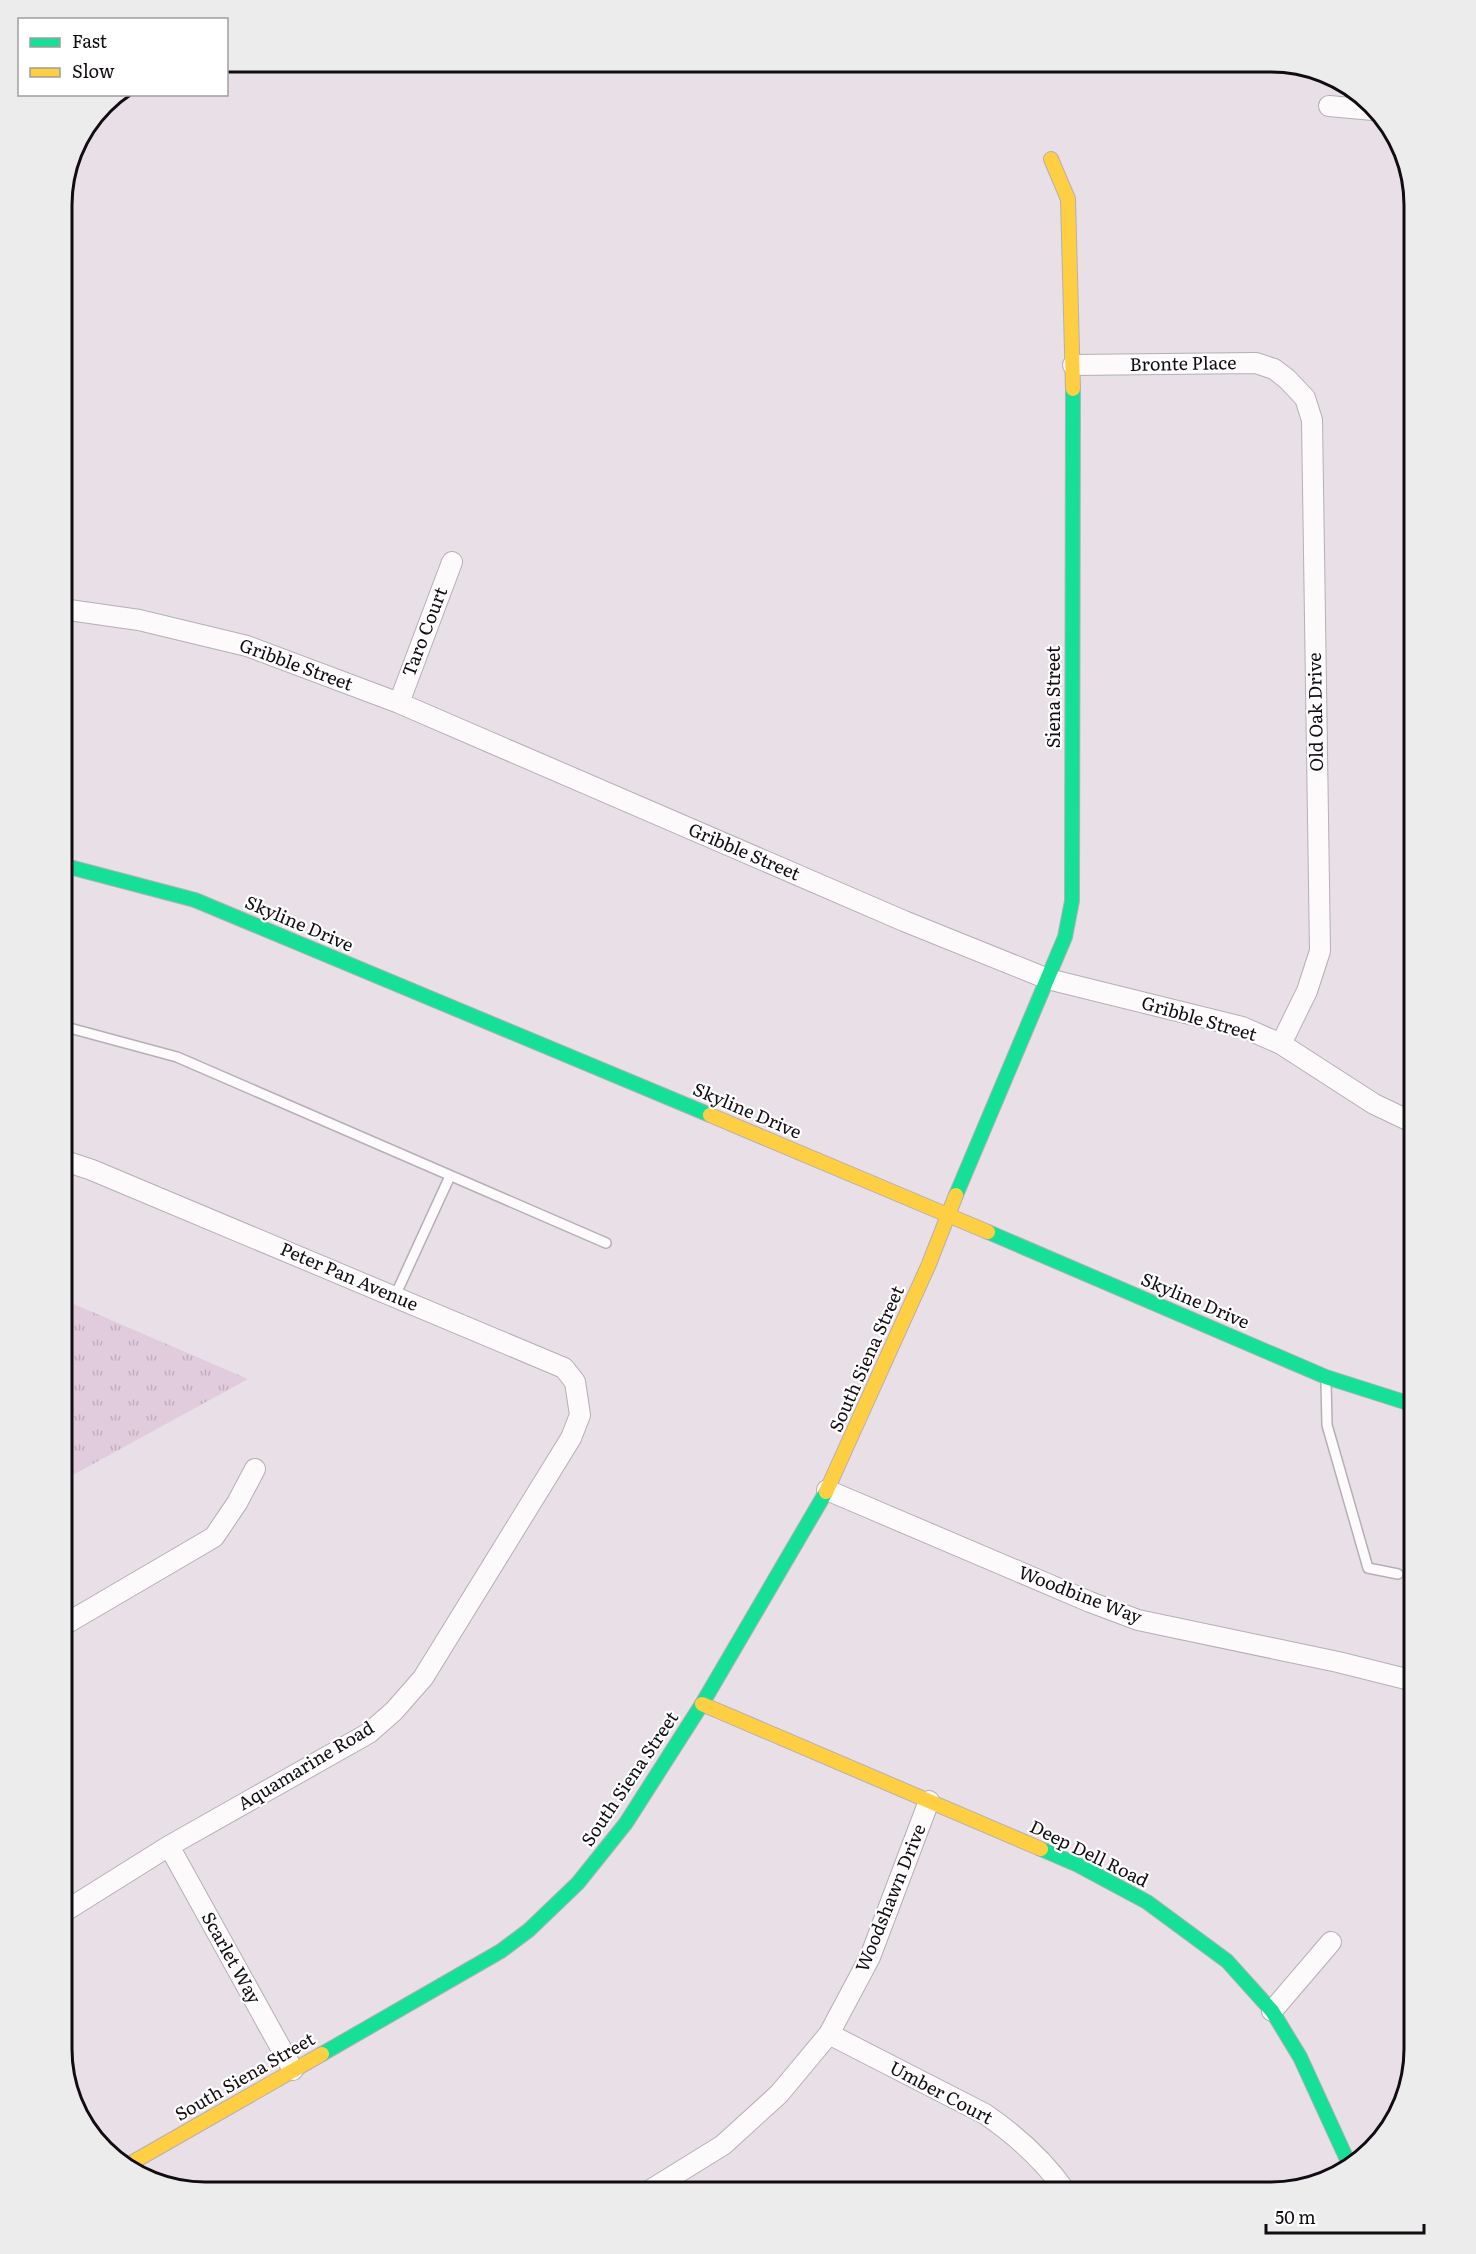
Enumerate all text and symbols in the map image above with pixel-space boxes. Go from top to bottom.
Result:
legend [18,18,228,96]
text: Fast [72,27,108,54]
text: Slow [72,57,115,84]
street label: Bronte Place [1129,348,1237,377]
street label: Taro Court [394,582,453,680]
street label: Gribble Street [236,631,358,697]
street label: Siena Street [1039,645,1066,748]
street label: Old Oak Drive [1300,652,1329,772]
street label: Gribble Street [685,815,805,887]
street label: Skyline Drive [241,888,358,958]
street label: Gribble Street [1138,988,1261,1047]
street label: Skyline Drive [689,1075,806,1145]
street label: Peter Pan Avenue [276,1234,423,1317]
street label: Skyline Drive [1137,1265,1254,1335]
street label: South Siena Street [821,1280,910,1436]
street label: Woodbine Way [1015,1558,1147,1630]
street label: South Siena Street [574,1705,684,1851]
street label: Aquamarine Road [232,1713,378,1816]
street label: Deep Dell Road [1026,1812,1154,1893]
street label: Woodshawn Drive [848,1819,932,1976]
street label: Scarlet Way [196,1906,269,2009]
street label: South Siena Street [169,2024,320,2127]
street label: Umber Court [885,2053,999,2131]
scale bar [1266,2197,1424,2235]
text: 50 m [1275,2203,1316,2230]

